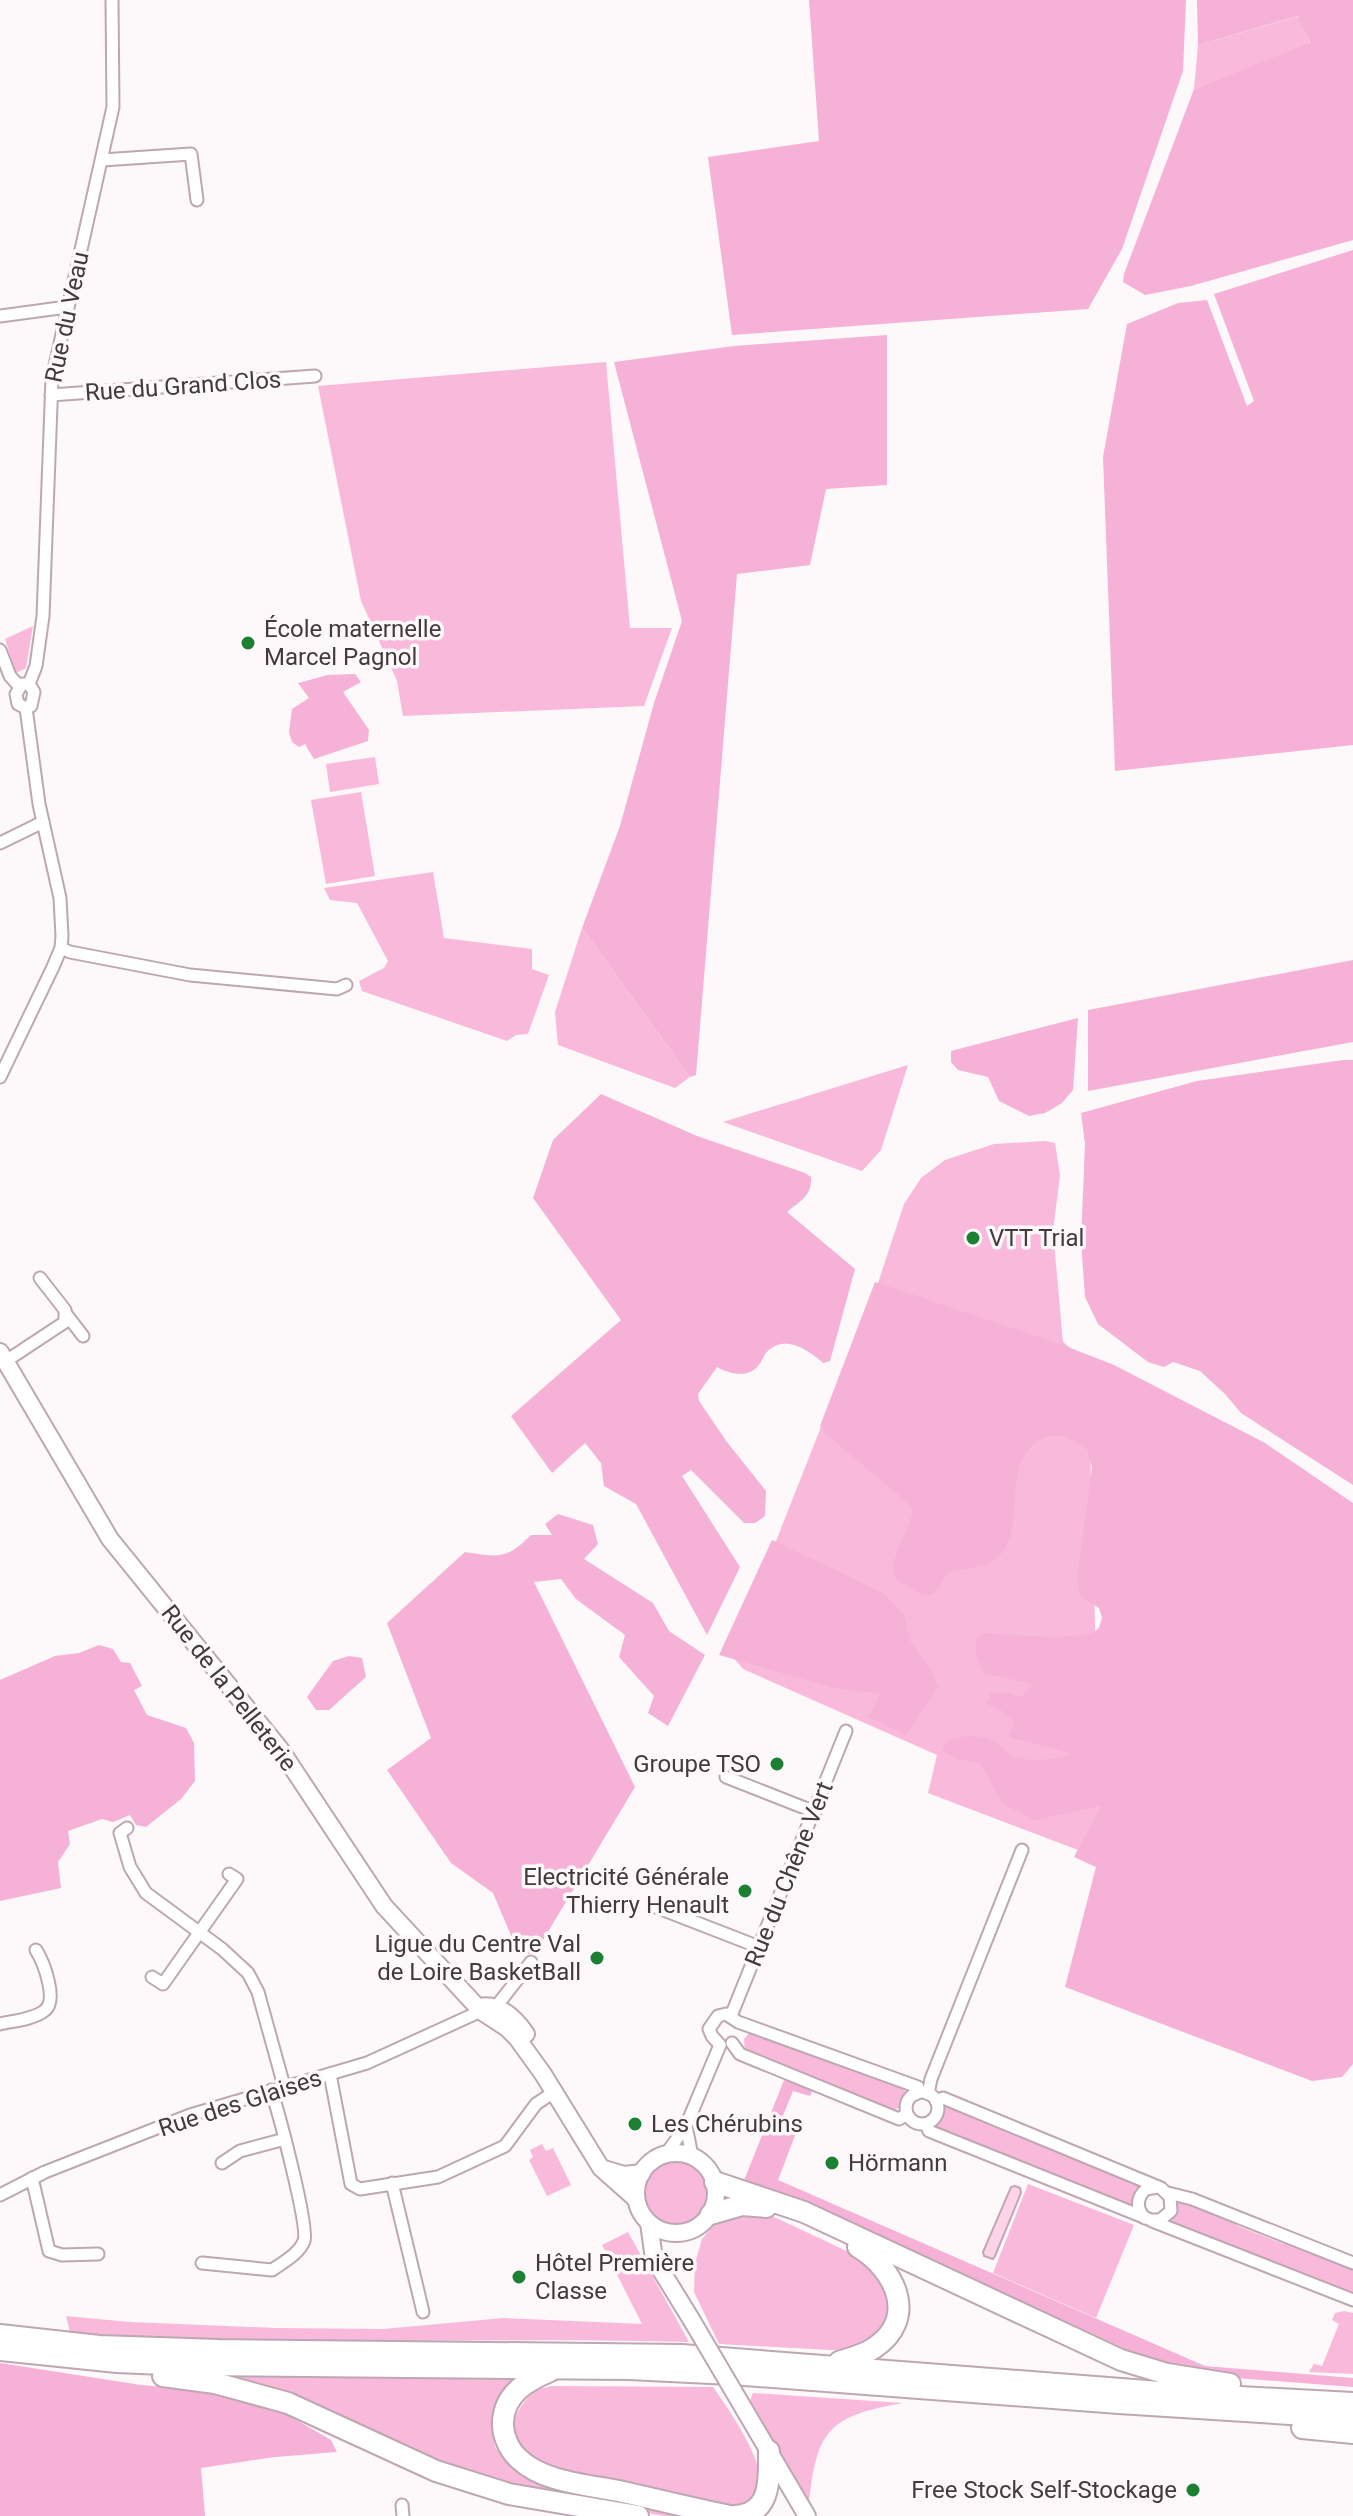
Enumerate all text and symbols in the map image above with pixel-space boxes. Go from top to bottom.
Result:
street label: Rue du Veau [39,249,95,385]
street label: Rue du Grand Clos [84,365,282,407]
place label: École maternelle Marcel Pagnol [264,615,441,671]
marker: École maternelle Marcel Pagnol [239,634,257,652]
place label: VTT Trial [989,1224,1084,1252]
marker: VTT Trial [964,1229,982,1247]
street label: Rue de la Pelleterie [155,1599,303,1777]
place label: Groupe TSO [633,1750,761,1778]
marker: Groupe TSO [768,1755,786,1773]
street label: Rue du Chêne Vert [739,1777,839,1971]
place label: Electricité Générale Thierry Henault [523,1863,729,1919]
marker: Electricité Générale Thierry Henault [736,1882,754,1900]
place label: Ligue du Centre Val de Loire BasketBall [374,1930,581,1986]
marker: Ligue du Centre Val de Loire BasketBall [588,1949,606,1967]
street label: Rue des Glaises [155,2063,325,2143]
place label: Les Chérubins [651,2110,803,2138]
marker: Les Chérubins [626,2115,644,2133]
place label: Hörmann [848,2149,948,2177]
marker: Hörmann [823,2154,841,2172]
place label: Hôtel Première Classe [535,2249,694,2305]
marker: Hôtel Première Classe [510,2268,528,2286]
place label: Free Stock Self-Stockage [911,2476,1177,2504]
marker: Free Stock Self-Stockage [1184,2481,1202,2499]

